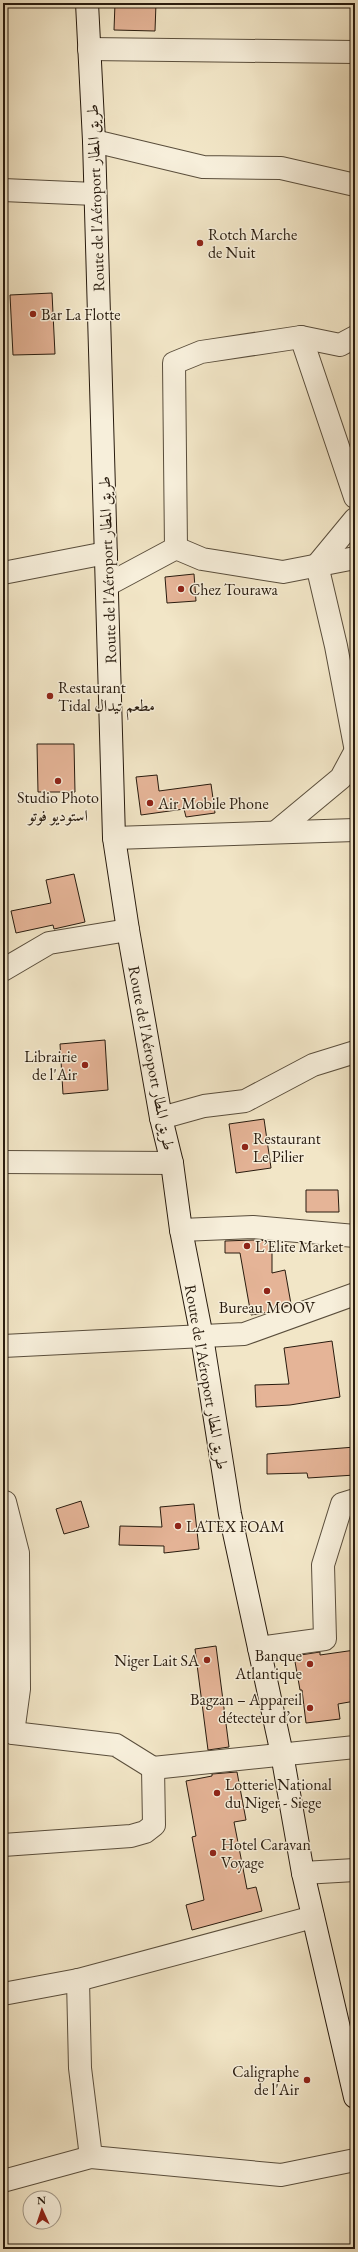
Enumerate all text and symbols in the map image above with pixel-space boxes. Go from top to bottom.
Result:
street label: Route de l'Aéroport طريق المطار [82,104,109,292]
place label: Rotch Marche de Nuit [208,224,297,263]
marker: Rotch Marche de Nuit [195,238,205,248]
place label: Bar La Flotte [41,304,121,325]
marker: Bar La Flotte [28,309,38,319]
street label: Route de l'Aéroport طريق المطار [94,476,121,664]
place label: Chez Tourawa [189,579,279,600]
marker: Chez Tourawa [176,584,186,594]
place label: Restaurant Tidal مطعم تيدال [58,677,155,721]
marker: Restaurant Tidal مطعم تيدال [45,691,55,701]
marker: Studio Photo استوديو فوتو [53,776,63,786]
place label: Studio Photo استوديو فوتو [17,787,99,826]
place label: Air Mobile Phone [157,793,269,814]
marker: Air Mobile Phone [145,798,155,808]
street label: Route de l'Aéroport طريق المطار [123,964,180,1152]
place label: Librairie de l'Air [24,1046,78,1085]
marker: Librairie de l'Air [80,1060,90,1070]
place label: Restaurant Le Pilier [253,1128,321,1167]
marker: Restaurant Le Pilier [240,1142,250,1152]
place label: L’Elite Market [255,1236,343,1257]
marker: L’Elite Market [242,1241,252,1251]
street label: Route de l'Aéroport طريق المطار [180,1283,233,1471]
marker: Bureau MOOV [262,1286,272,1296]
place label: Bureau MOOV [219,1297,315,1318]
place label: LATEX FOAM [186,1516,285,1537]
marker: LATEX FOAM [173,1521,183,1531]
place label: Banque Atlantique [234,1645,302,1684]
place label: Niger Lait SA [114,1650,200,1671]
marker: Niger Lait SA [202,1655,212,1665]
marker: Banque Atlantique [305,1659,315,1669]
place label: Bagzan – Appareil détecteur d’or [190,1689,303,1728]
marker: Bagzan – Appareil détecteur d’or [305,1703,315,1713]
place label: Lotterie National du Niger - Siege [225,1774,332,1813]
marker: Lotterie National du Niger - Siege [212,1788,222,1798]
place label: Hotel Caravan Voyage [221,1834,311,1873]
marker: Hotel Caravan Voyage [208,1848,218,1858]
place label: Caligraphe de l'Air [232,2061,300,2100]
marker: Caligraphe de l'Air [302,2075,312,2085]
north arrow [22,2190,62,2230]
text: N [37,2193,46,2207]

